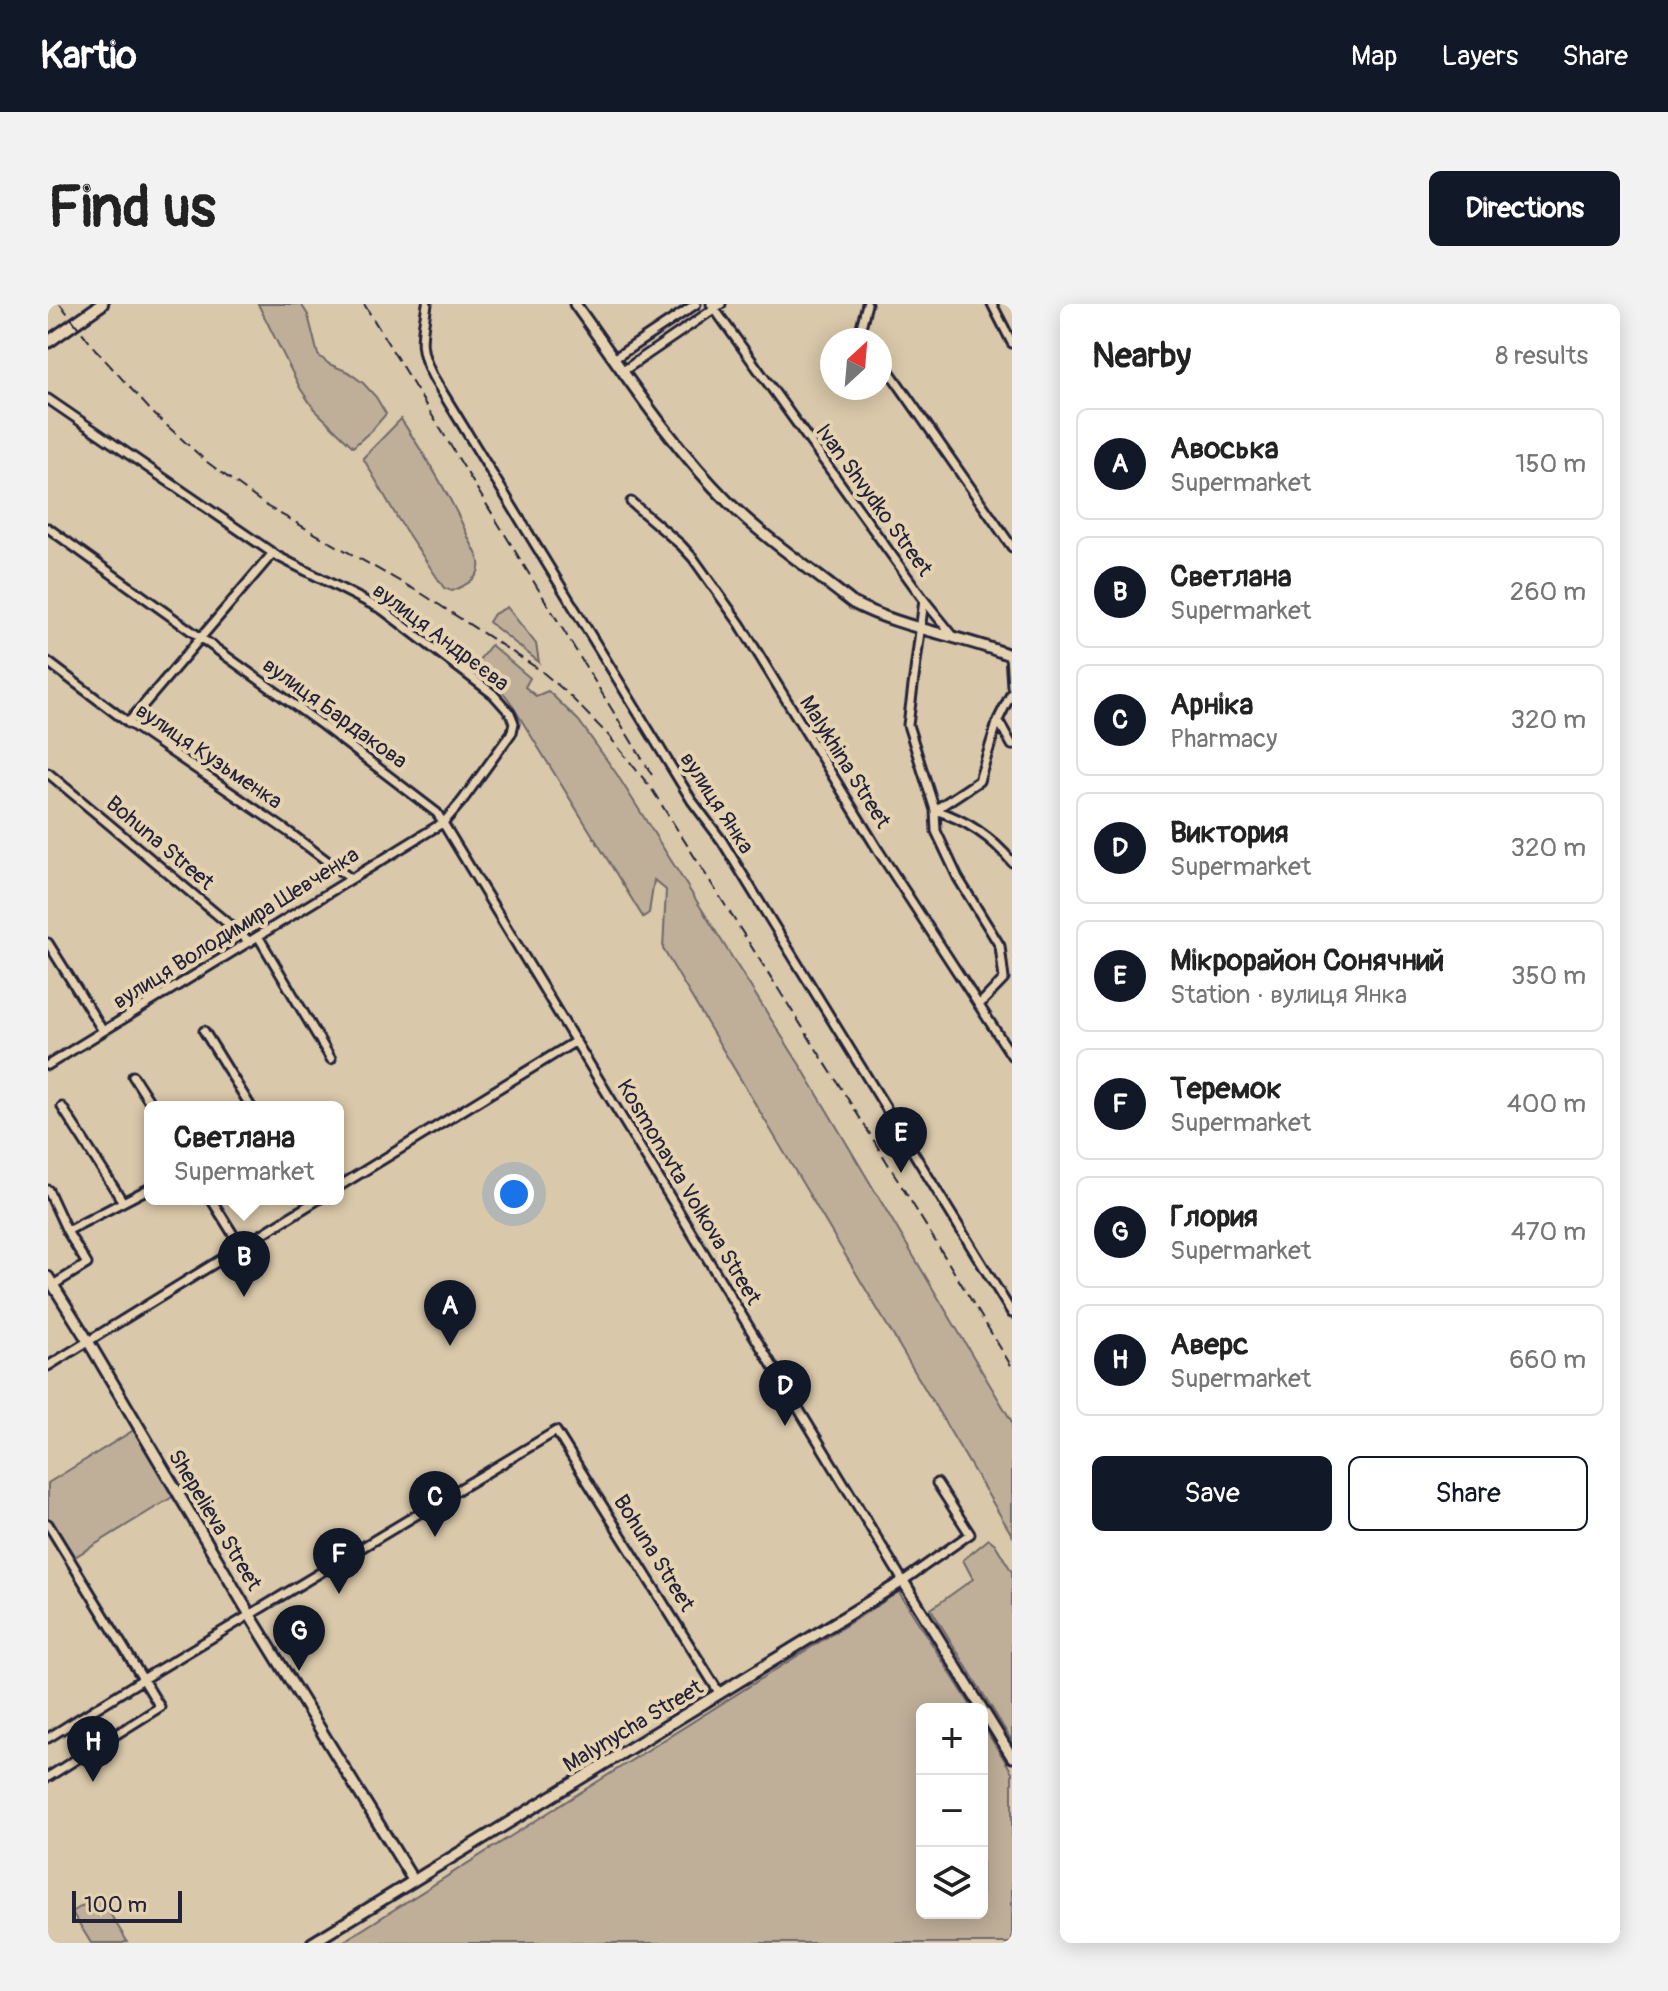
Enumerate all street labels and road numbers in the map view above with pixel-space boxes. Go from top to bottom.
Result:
street label: Ivan Shvydko Street [809,418,939,582]
street label: вулиця Андрєєва [367,576,515,698]
street label: вулиця Бардакова [257,651,413,775]
street label: Malykhina Street [793,690,897,834]
street label: вулиця Кузьменка [130,697,288,815]
street label: вулиця Янка [674,747,760,859]
street label: Bohuna Street [100,790,220,896]
street label: вулиця Володимира Шевченка [108,841,364,1015]
street label: Kosmonavta Volkova Street [610,1074,768,1310]
street label: Shepelieva Street [162,1444,268,1596]
street label: Bohuna Street [607,1489,701,1617]
street label: Malynycha Street [558,1673,708,1779]

